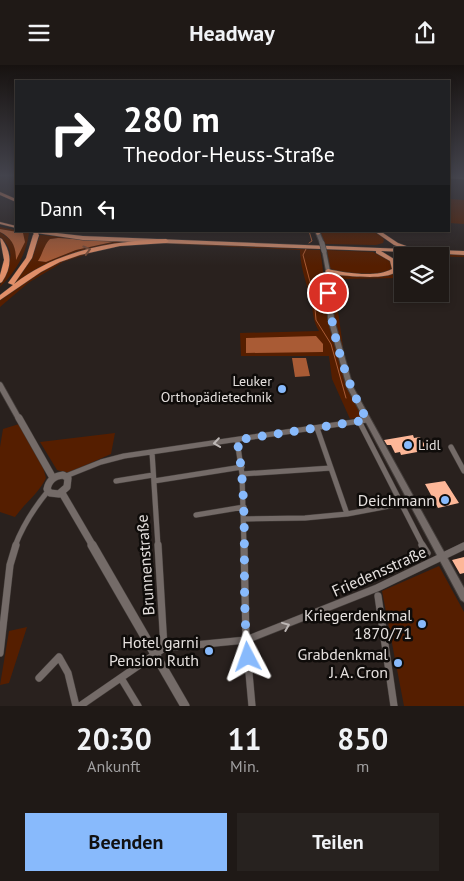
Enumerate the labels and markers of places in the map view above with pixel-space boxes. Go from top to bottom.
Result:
pin [307,272,349,314]
place label: Leuker Orthopädietechnik [161,372,272,406]
marker: Leuker Orthopädietechnik [276,383,288,395]
place label: Lidl [418,436,441,454]
marker: Lidl [402,439,414,451]
place label: Deichmann [358,490,435,510]
marker: Deichmann [439,494,451,506]
place label: Kriegerdenkmal 1870/71 [304,605,412,643]
marker: Kriegerdenkmal 1870/71 [416,618,428,630]
place label: Hotel garni Pension Ruth [109,632,199,670]
place label: Grabdenkmal J. A. Cron [297,644,388,682]
marker: Hotel garni Pension Ruth [203,645,215,657]
marker: Grabdenkmal J. A. Cron [392,657,404,669]

